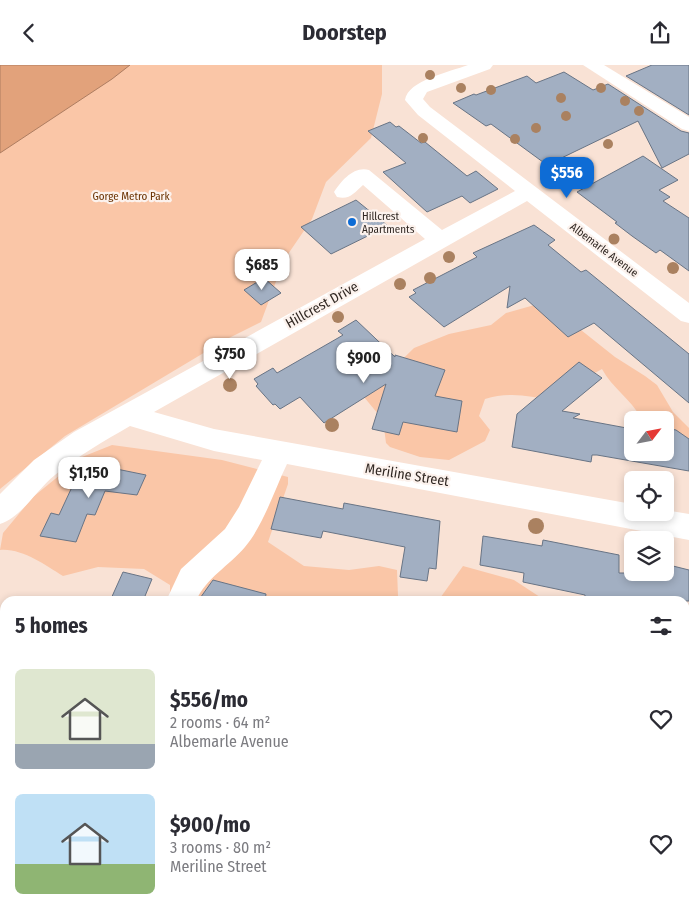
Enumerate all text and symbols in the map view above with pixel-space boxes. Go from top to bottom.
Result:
icon: back [15,19,43,47]
text: Doorstep [302,19,387,46]
icon: share [646,19,674,47]
pin: $556 [537,157,597,199]
text: $556 [551,163,583,182]
park label: Gorge Metro Park [92,190,170,203]
place label: Hillcrest Apartments [362,210,415,236]
marker: Hillcrest Apartments [346,216,358,228]
street label: Albemarle Avenue [568,220,640,280]
pin: $685 [232,249,292,291]
text: $685 [246,255,278,274]
street label: Hillcrest Drive [283,278,361,332]
pin: $750 [200,337,260,380]
pin: $900 [334,341,394,384]
text: $750 [215,344,245,363]
text: $900 [347,348,381,367]
north arrow [624,411,674,461]
map controls [624,411,674,581]
pin: $1,150 [48,457,130,499]
street label: Meriline Street [364,460,450,490]
text: $1,150 [69,463,109,482]
button: locate [624,471,674,521]
button: layers [624,531,674,581]
icon: filters [647,612,675,640]
text: 5 homes [15,613,88,639]
text: $556/mo [170,687,248,713]
icon: home [55,689,115,749]
icon: heart [647,705,675,733]
text: 2 rooms · 64 m² [170,713,270,732]
text: Albemarle Avenue [170,732,289,751]
text: $900/mo [170,812,250,838]
icon: home [55,814,115,874]
icon: heart [647,830,675,858]
text: 3 rooms · 80 m² [170,838,271,857]
text: Meriline Street [170,857,267,876]

